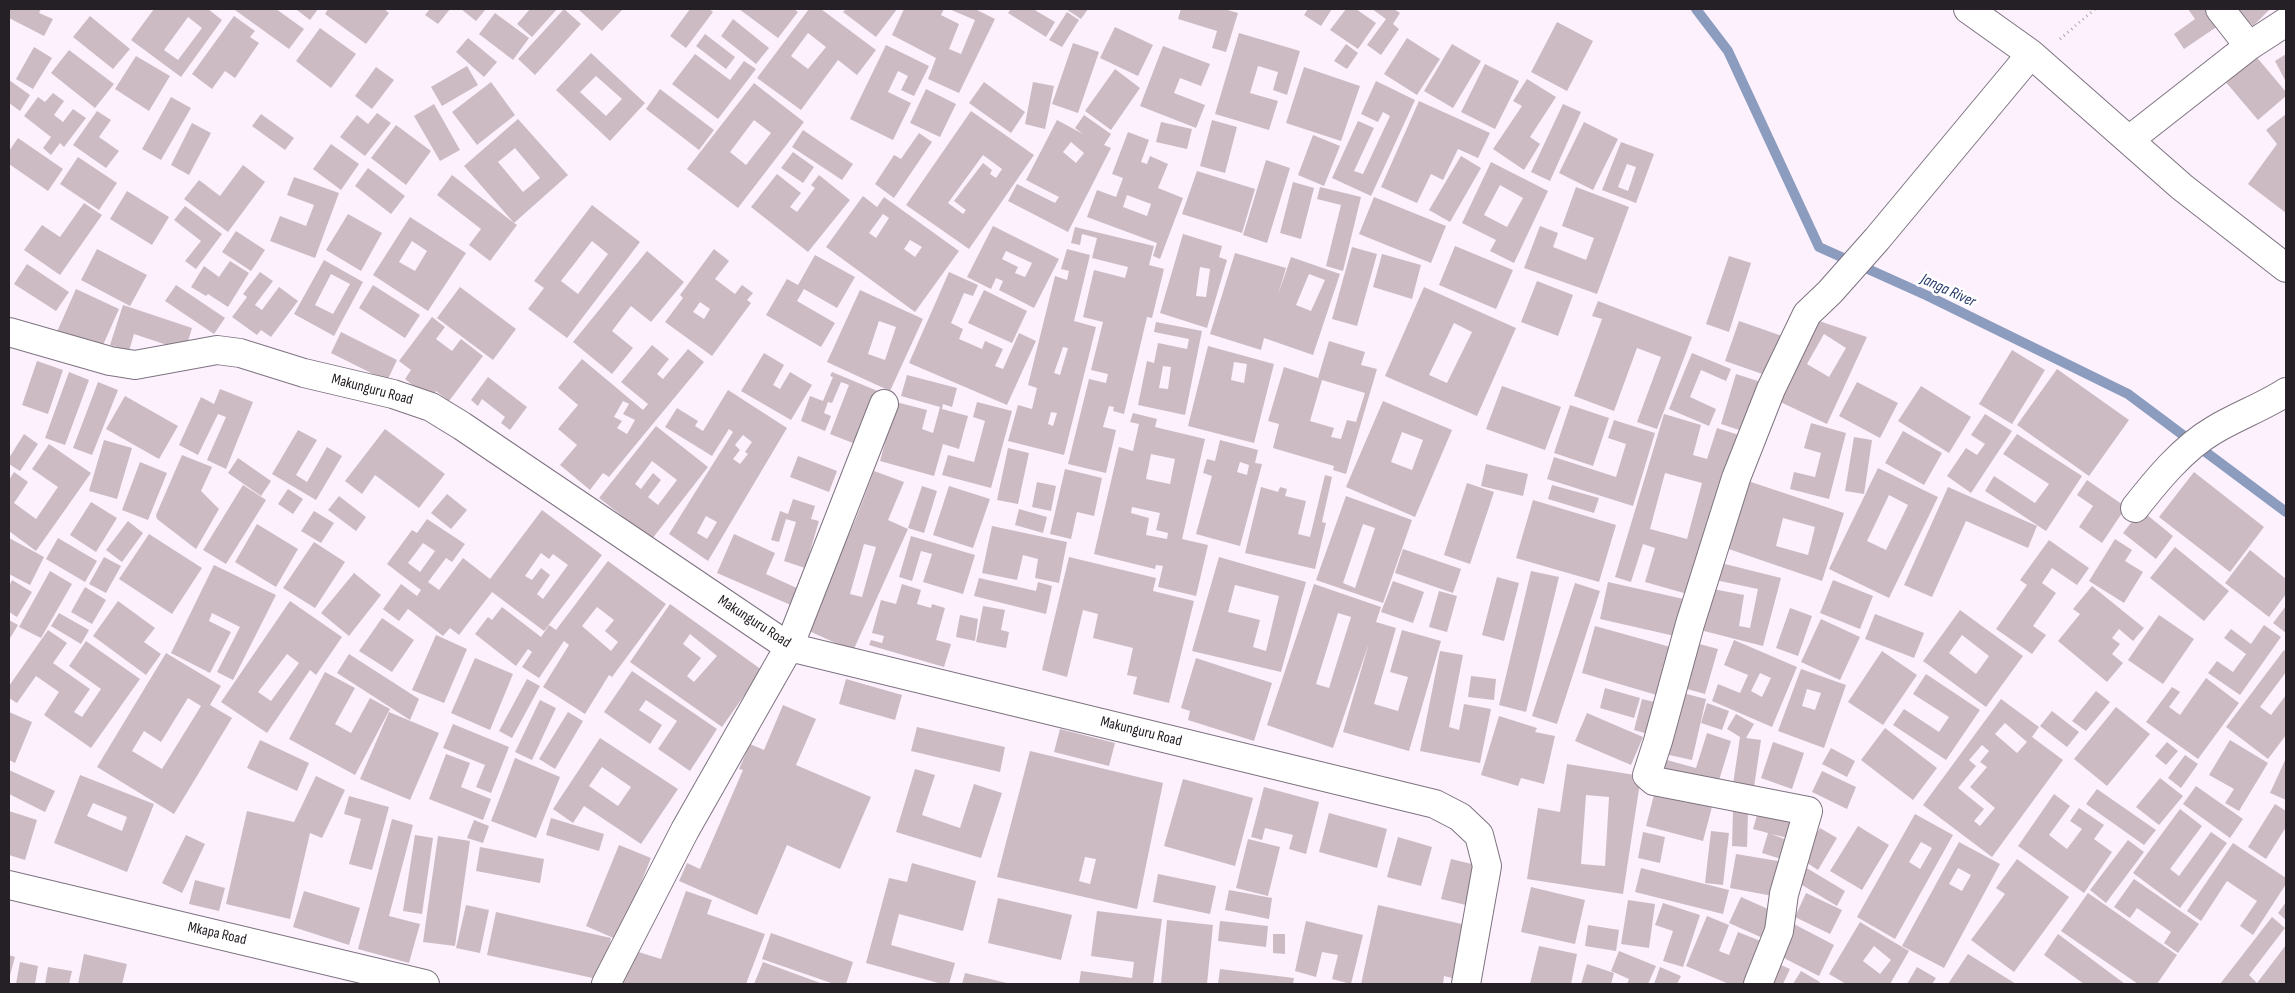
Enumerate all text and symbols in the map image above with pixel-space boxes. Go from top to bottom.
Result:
water label: Janga River [1917,270,1979,312]
street label: Makunguru Road [329,371,415,409]
street label: Makunguru Road [714,592,794,652]
street label: Makunguru Road [1098,713,1184,751]
street label: Mkapa Road [186,919,248,949]

